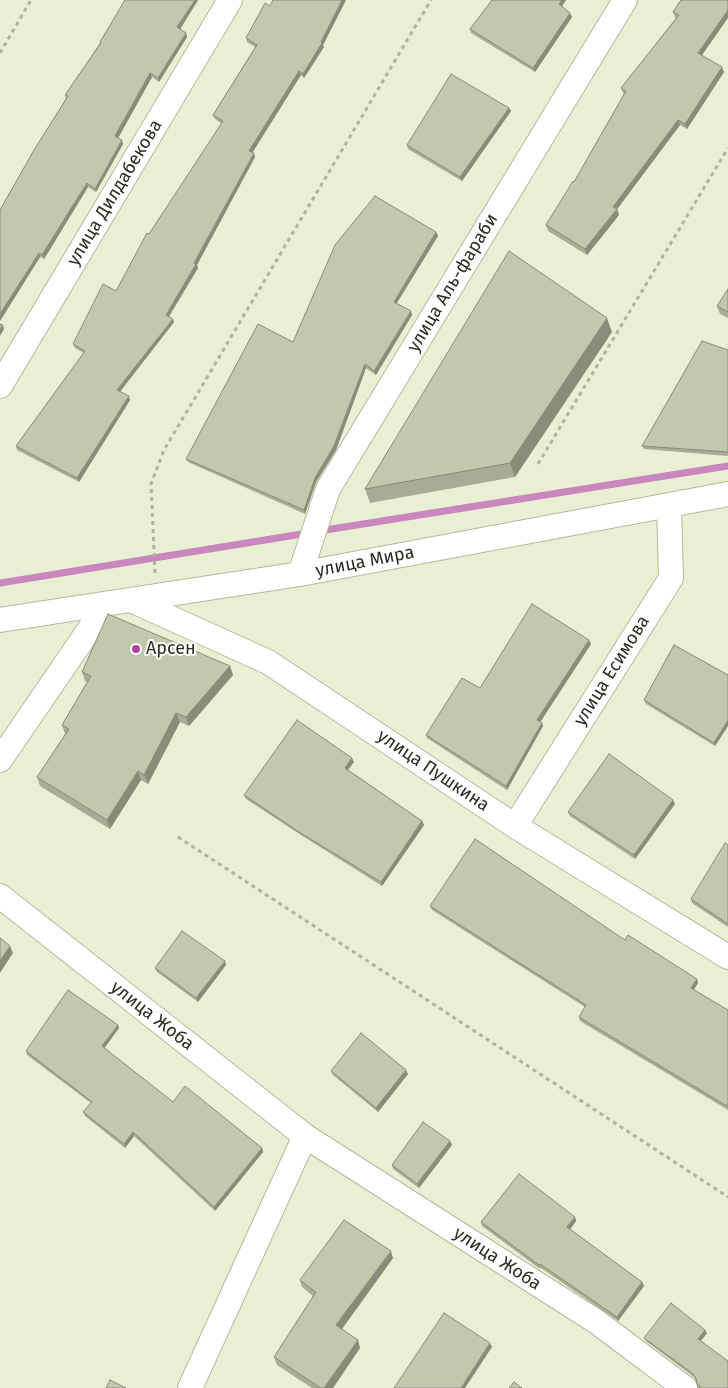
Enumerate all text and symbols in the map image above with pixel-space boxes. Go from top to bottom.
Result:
street label: улица Дилдабекова [63,116,167,270]
street label: улица Аль-фараби [403,210,503,356]
street label: улица Мира [314,542,416,582]
street label: улица Есимова [569,612,655,730]
place label: Арсен [146,638,196,660]
marker: Арсен [130,643,142,655]
street label: улица Пушкина [373,725,493,817]
street label: улица Жоба [106,977,198,1055]
street label: улица Жоба [449,1223,545,1295]

